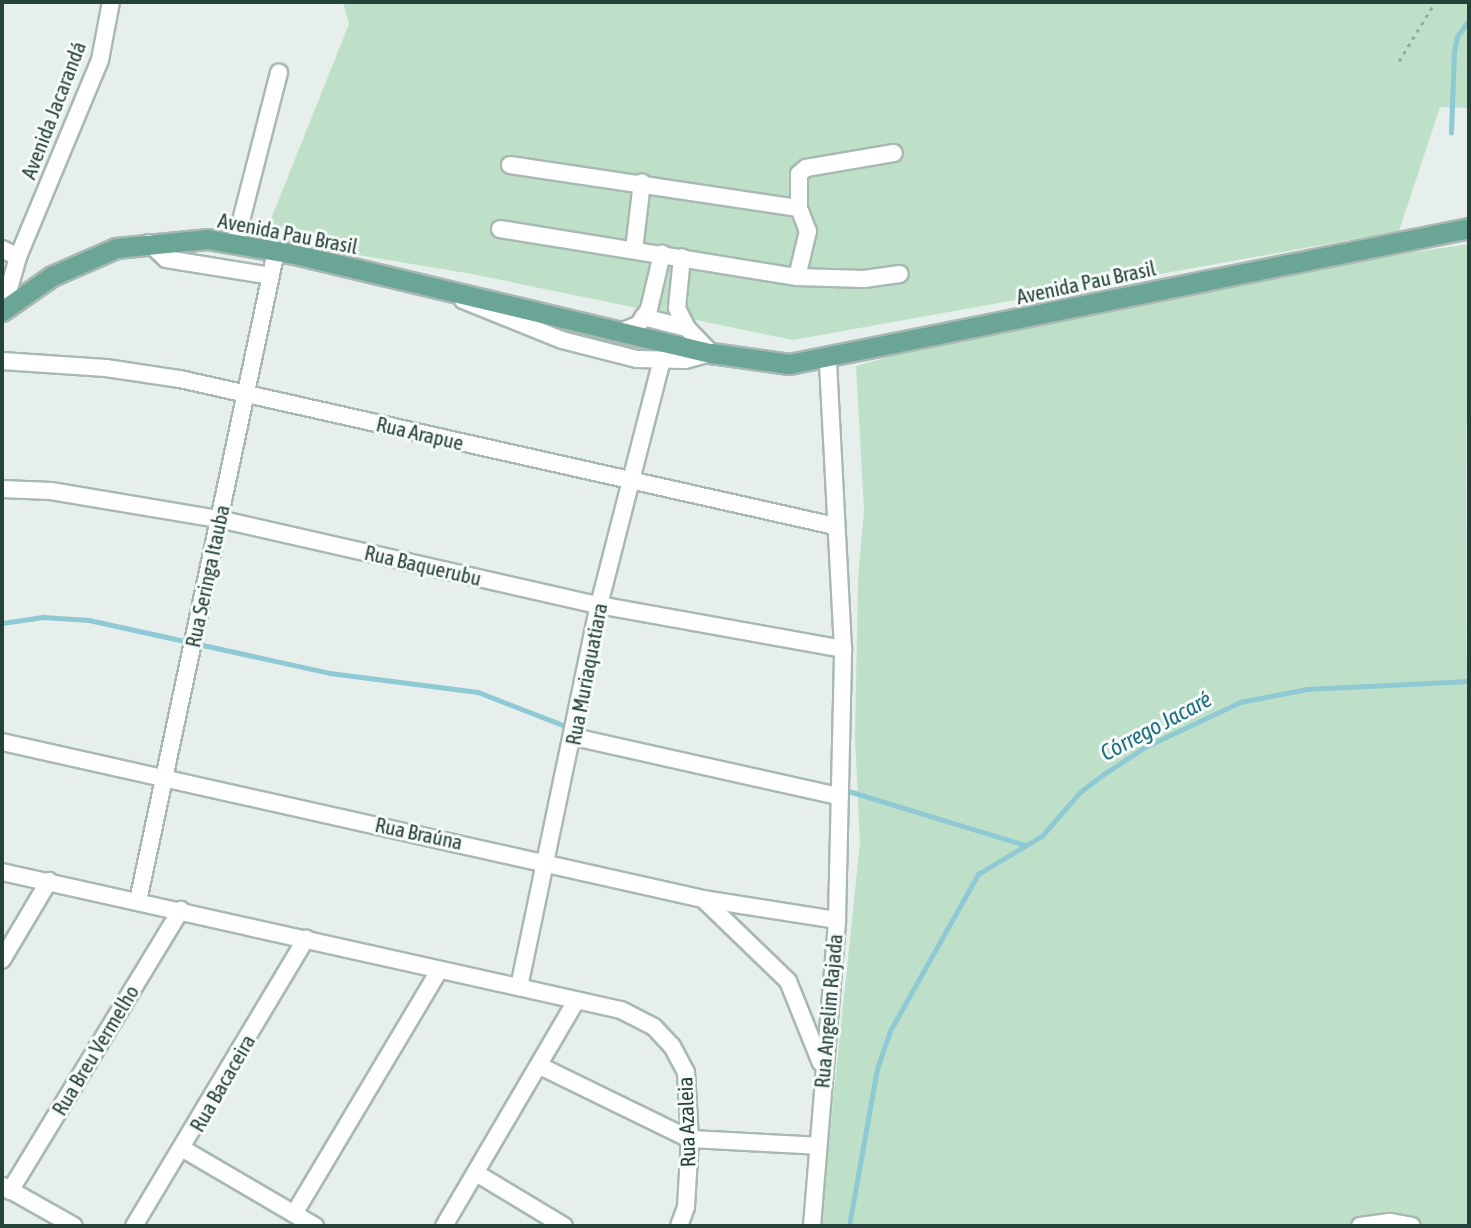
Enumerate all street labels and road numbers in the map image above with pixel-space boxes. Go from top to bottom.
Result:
street label: Avenida Jacarandá [15,38,91,182]
street label: Avenida Pau Brasil [216,207,360,259]
street label: Avenida Pau Brasil [1014,255,1158,309]
street label: Rua Arapue [374,411,466,455]
street label: Rua Seringa Itauba [180,502,234,650]
street label: Rua Baquerubu [362,539,484,591]
street label: Rua Muriaquatiara [560,601,612,747]
street label: Rua Braúna [373,811,465,855]
street label: Rua Angelim Rajada [809,933,847,1089]
street label: Rua Breu Vermelho [46,980,144,1120]
street label: Rua Bacaceira [184,1030,260,1136]
street label: Rua Azaleia [672,1076,700,1168]

